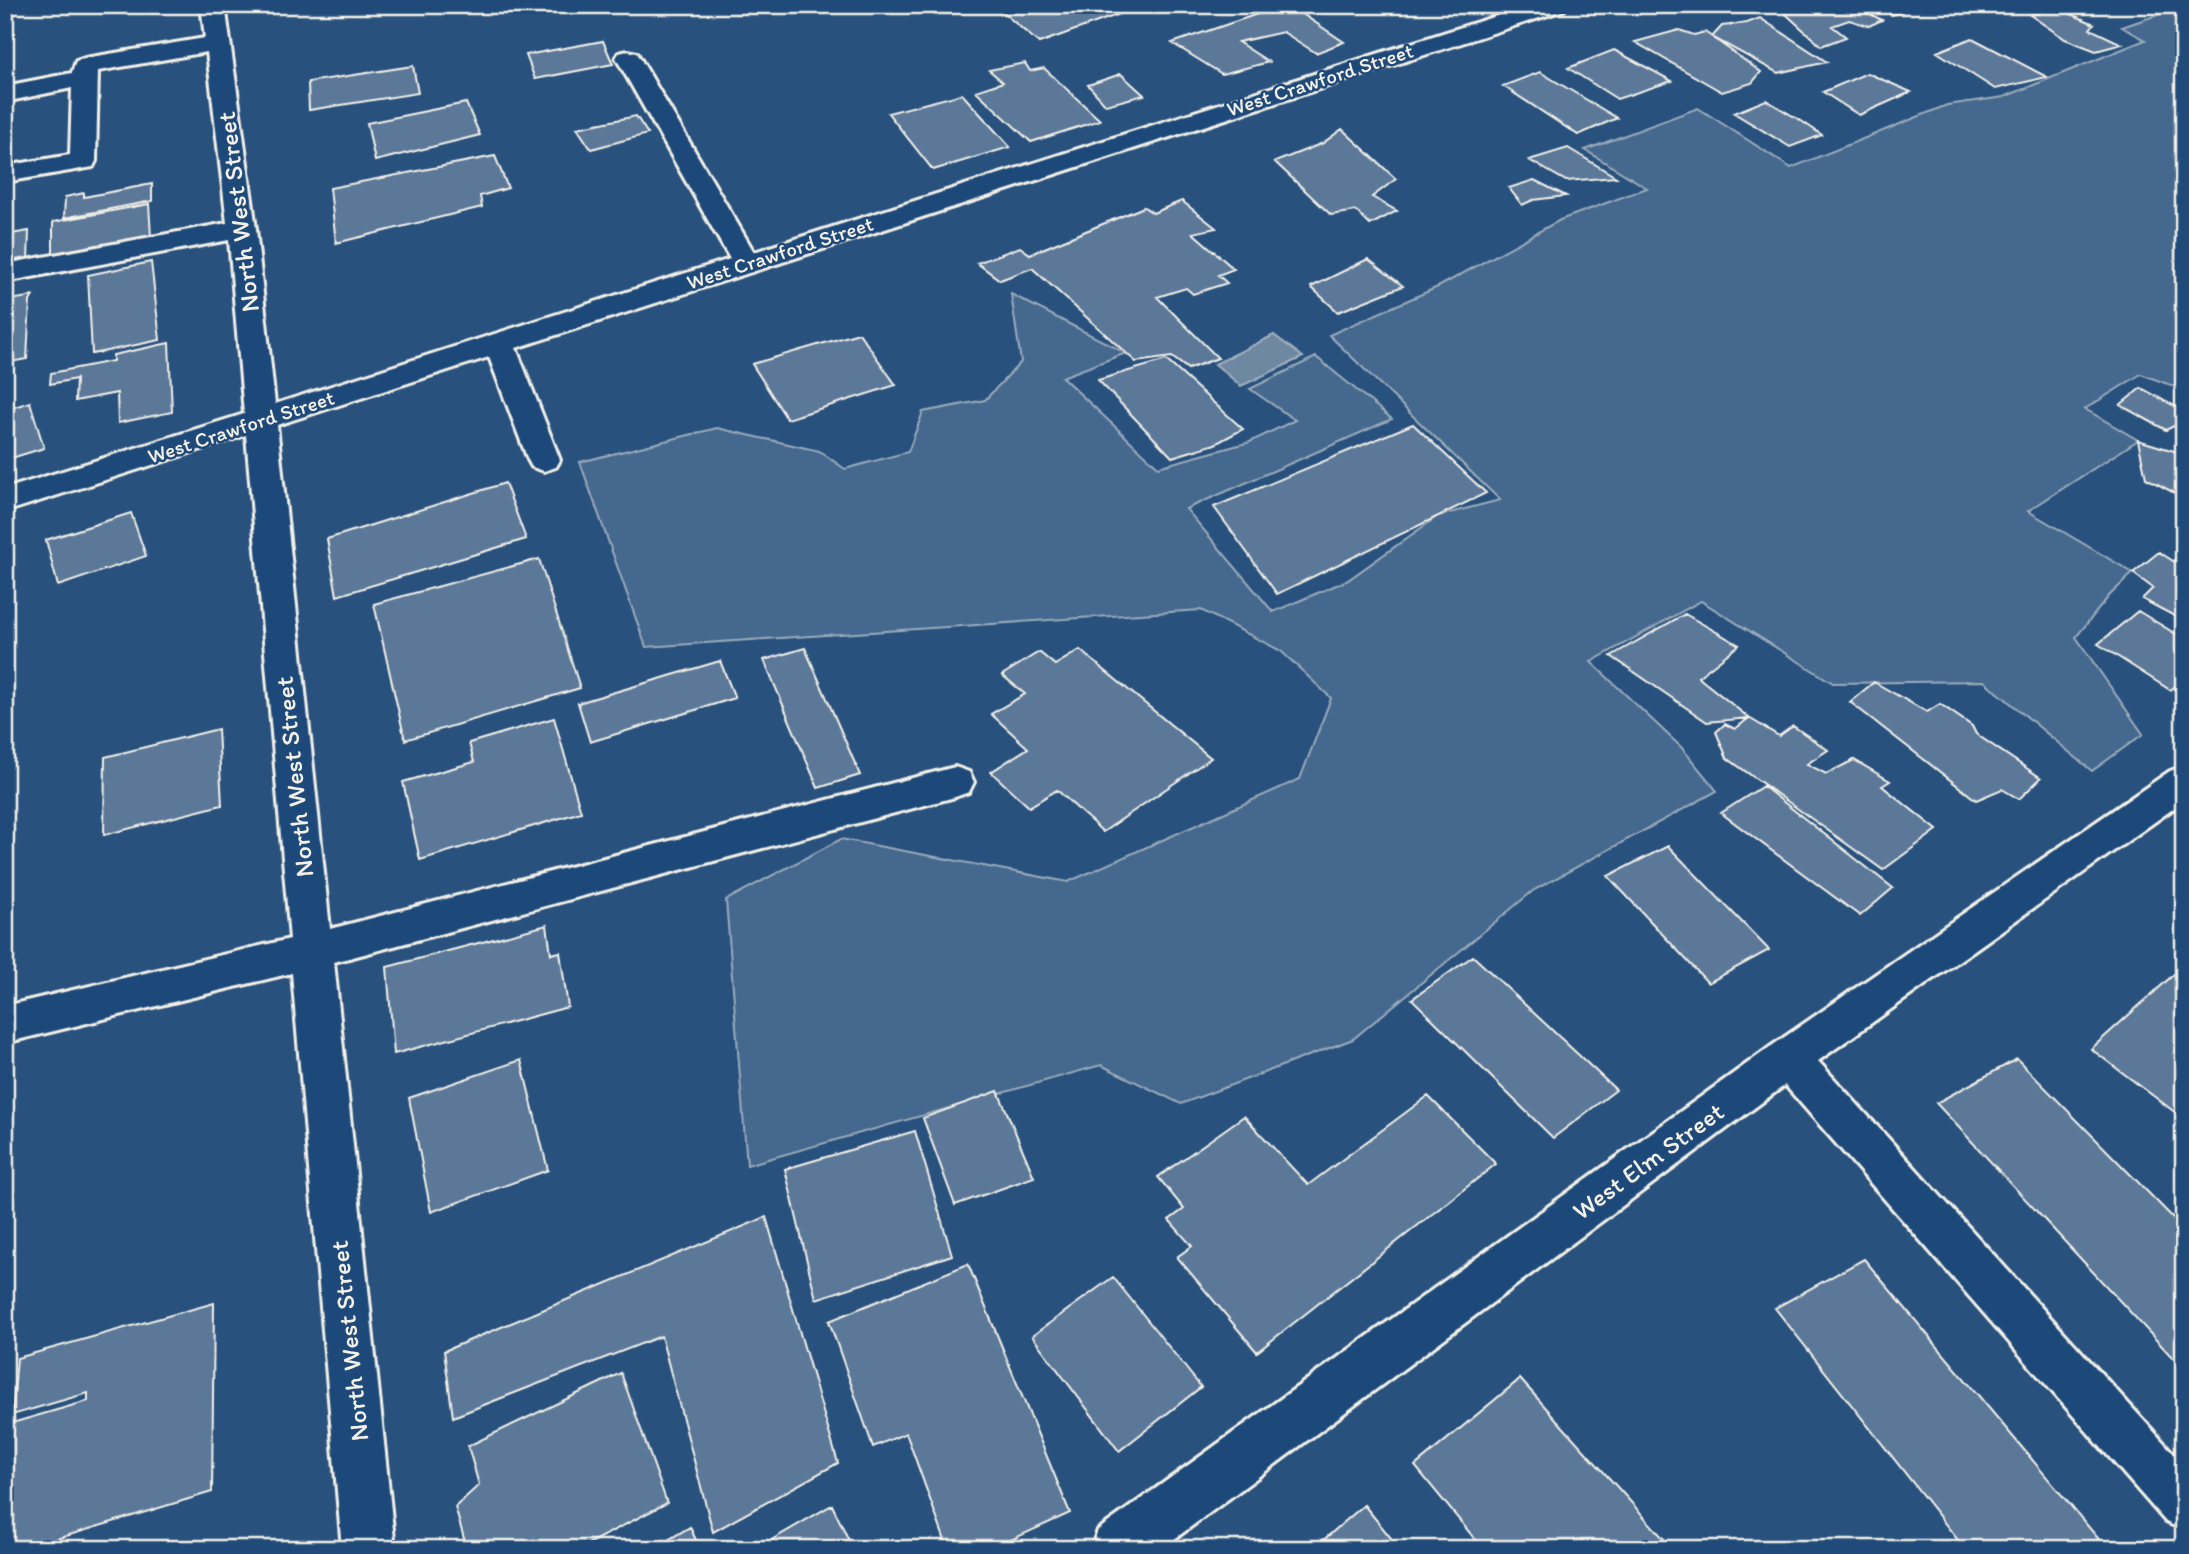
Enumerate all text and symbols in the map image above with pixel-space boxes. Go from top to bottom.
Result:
street label: West Crawford Street [1223,38,1416,122]
street label: North West Street [210,110,266,314]
street label: West Crawford Street [683,211,876,295]
street label: West Crawford Street [144,385,337,469]
street label: North West Street [268,675,320,879]
street label: West Elm Street [1566,1095,1730,1227]
street label: North West Street [323,1239,375,1443]

